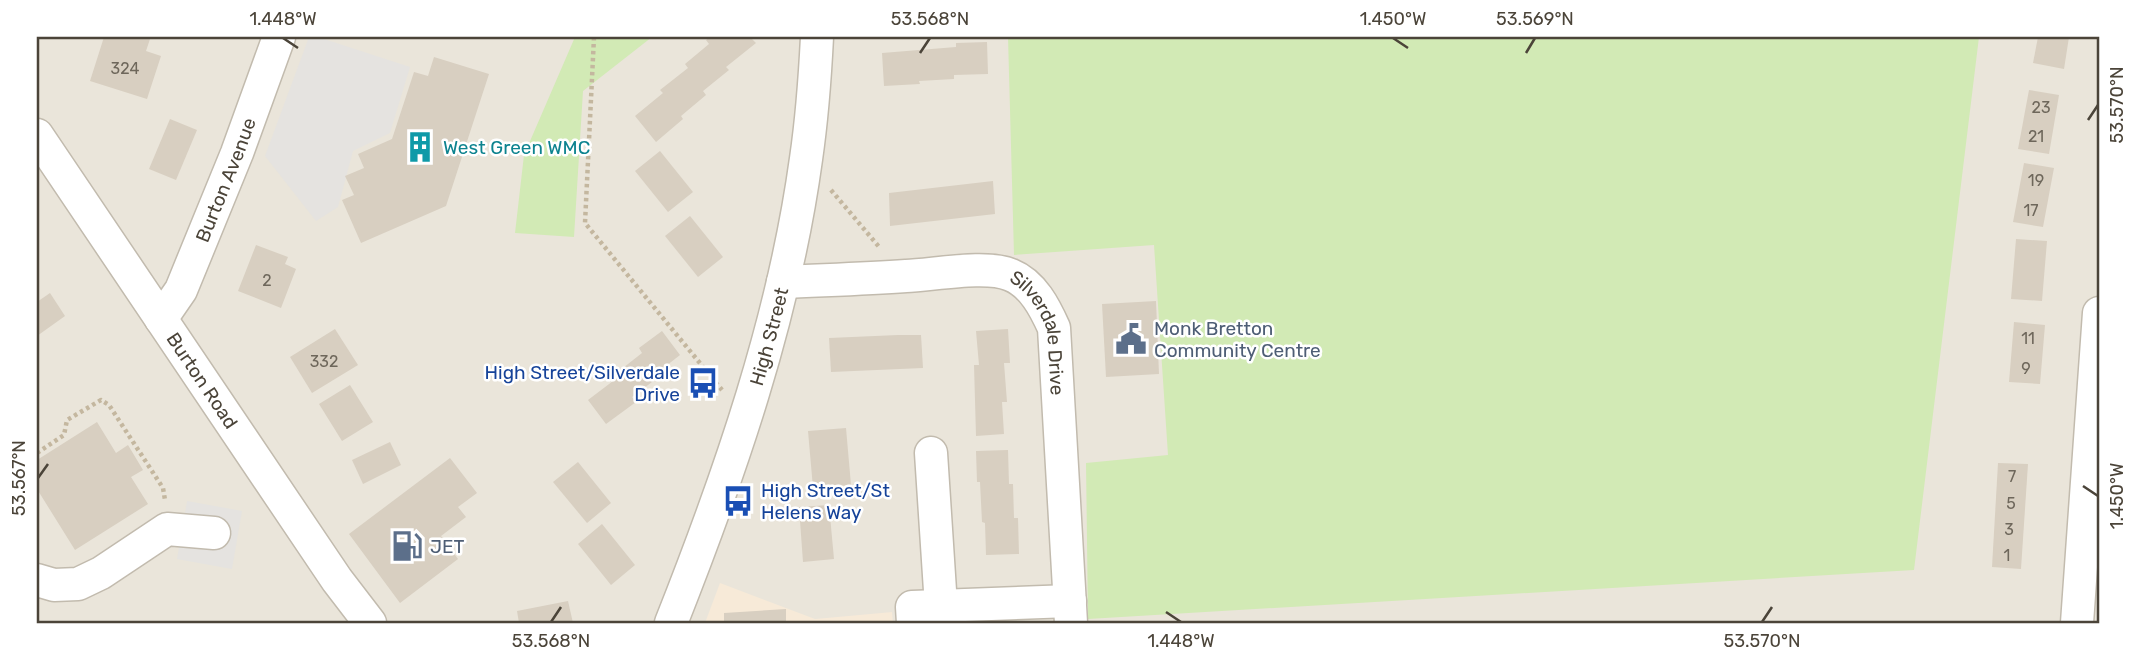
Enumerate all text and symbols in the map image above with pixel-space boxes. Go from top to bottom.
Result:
text: 1.448°W [249,8,317,30]
text: 53.568°N [891,8,969,30]
text: 1.450°W [1360,8,1426,30]
text: 53.569°N [1496,8,1574,30]
house number: 324 [111,59,139,78]
text: 53.570°N [2106,67,2128,143]
house number: 23 [2031,98,2051,117]
street label: Burton Avenue [190,115,260,246]
house number: 21 [2028,127,2044,146]
building icon: West Green WMC [403,130,437,164]
place label: West Green WMC [443,136,590,159]
house number: 19 [2028,171,2044,190]
house number: 17 [2023,201,2039,220]
street label: Silverdale Drive [1006,265,1069,396]
house number: 2 [262,271,272,290]
street label: High Street [744,284,793,388]
place label: Monk Bretton Community Centre [1154,317,1321,362]
public building icon: Monk Bretton Community Centre [1114,322,1148,356]
street label: Burton Road [162,328,243,433]
house number: 11 [2021,329,2035,348]
house number: 332 [310,352,338,371]
house number: 9 [2021,359,2031,378]
place label: High Street/Silverdale Drive [485,361,680,406]
bus stop icon: High Street/Silverdale Drive [686,366,720,400]
text: 53.567°N [8,440,30,516]
text: 1.450°W [2106,463,2128,529]
house number: 7 [2008,467,2016,486]
place label: High Street/St Helens Way [761,479,890,524]
bus stop icon: High Street/St Helens Way [721,484,755,518]
house number: 5 [2006,494,2016,513]
house number: 3 [2004,520,2014,539]
fuel station icon: JET [390,529,424,563]
place label: JET [430,535,465,558]
house number: 1 [2004,546,2010,565]
text: 53.568°N [512,630,590,652]
text: 1.448°W [1147,630,1215,652]
text: 53.570°N [1724,630,1800,652]

